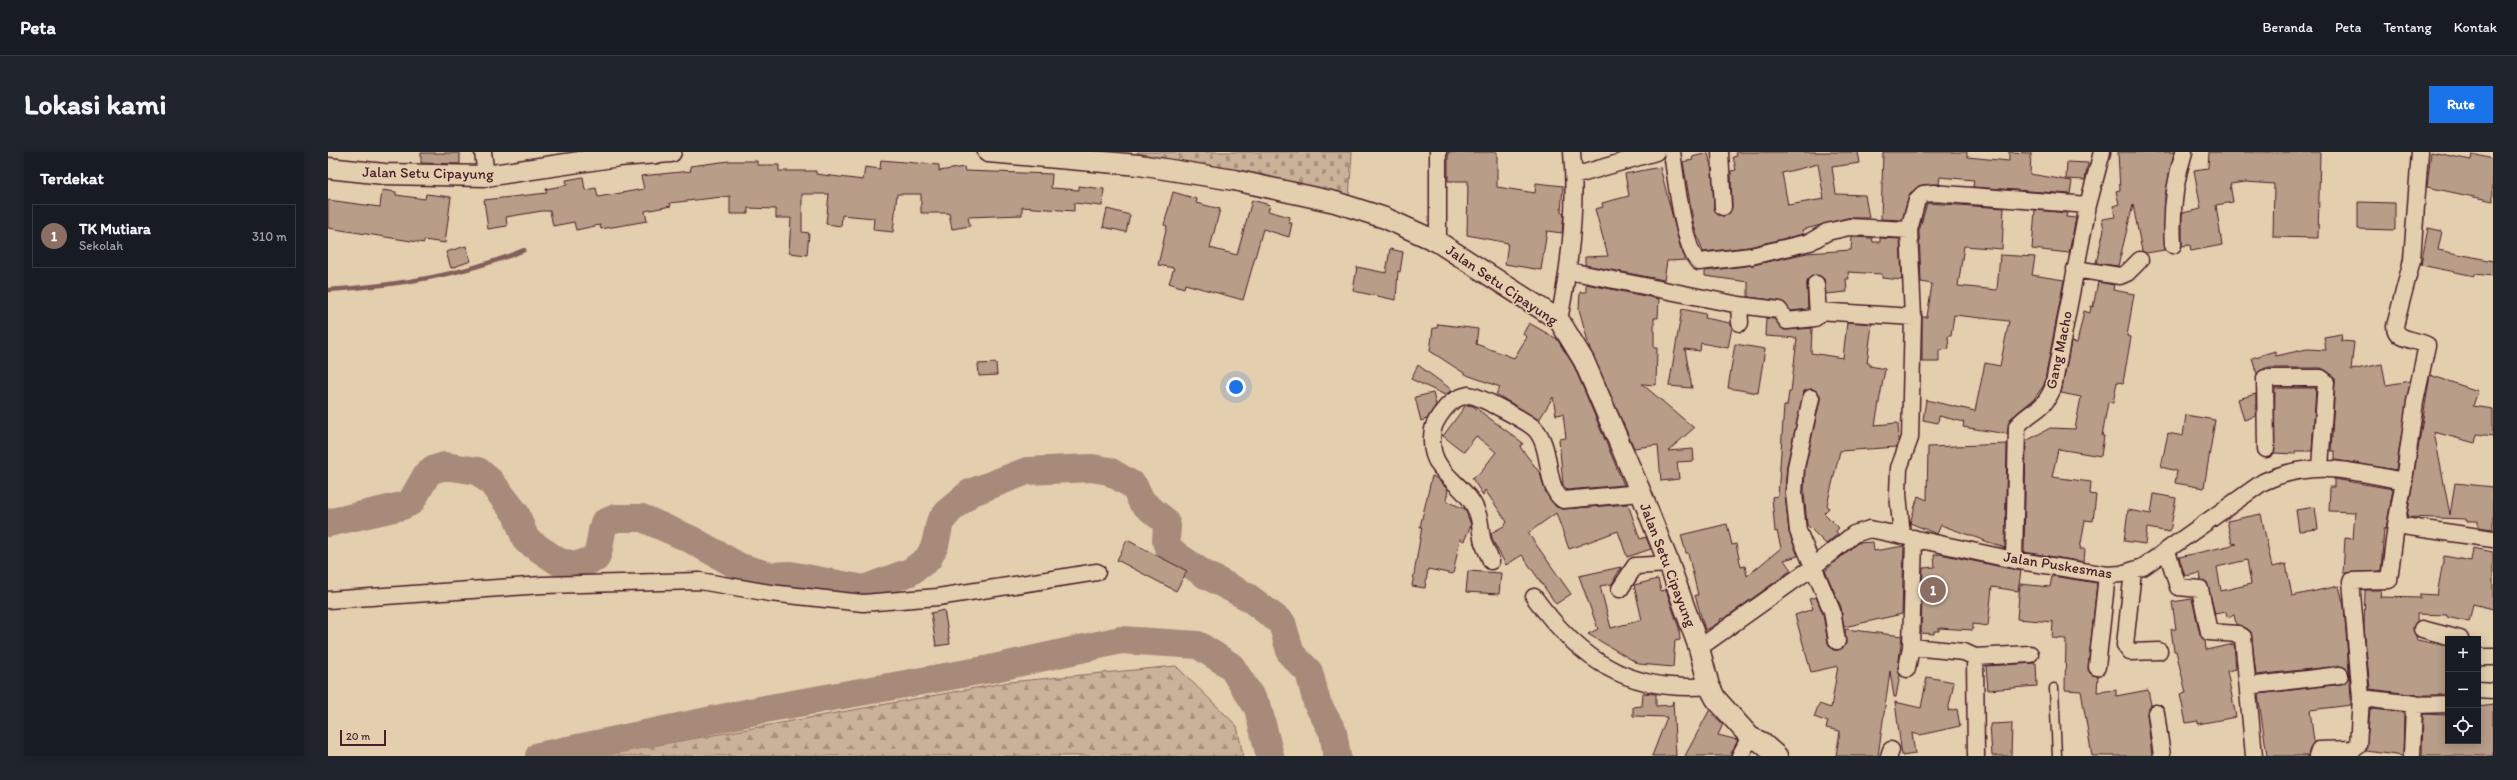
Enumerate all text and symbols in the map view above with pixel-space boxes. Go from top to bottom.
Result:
text: Peta [20,16,56,39]
text: Beranda [2262,19,2313,36]
text: Peta [2335,19,2361,36]
text: Tentang [2383,19,2432,36]
text: Kontak [2454,19,2497,36]
button: Rute [2429,86,2493,123]
text: Lokasi kami [24,87,166,121]
street label: Jalan Setu Cipayung [362,163,494,183]
text: Terdekat [40,168,104,188]
text: TK Mutiara [79,220,151,238]
text: 1 [51,229,57,244]
text: 310 m [252,229,287,244]
text: Sekolah [79,238,123,253]
street label: Jalan Setu Cipayung [1442,241,1562,329]
street label: Gang Macho [2042,309,2076,391]
your location [1226,377,1246,397]
street label: Jalan Setu Cipayung [1636,500,1700,630]
street label: Jalan Puskesmas [2002,548,2114,583]
pin: 1 [1920,575,1946,605]
map controls [2445,636,2481,744]
button: + [2445,636,2481,672]
button: − [2445,672,2481,708]
button: locate [2445,708,2481,744]
scale bar [340,728,386,747]
text: 20 m [346,730,370,743]

